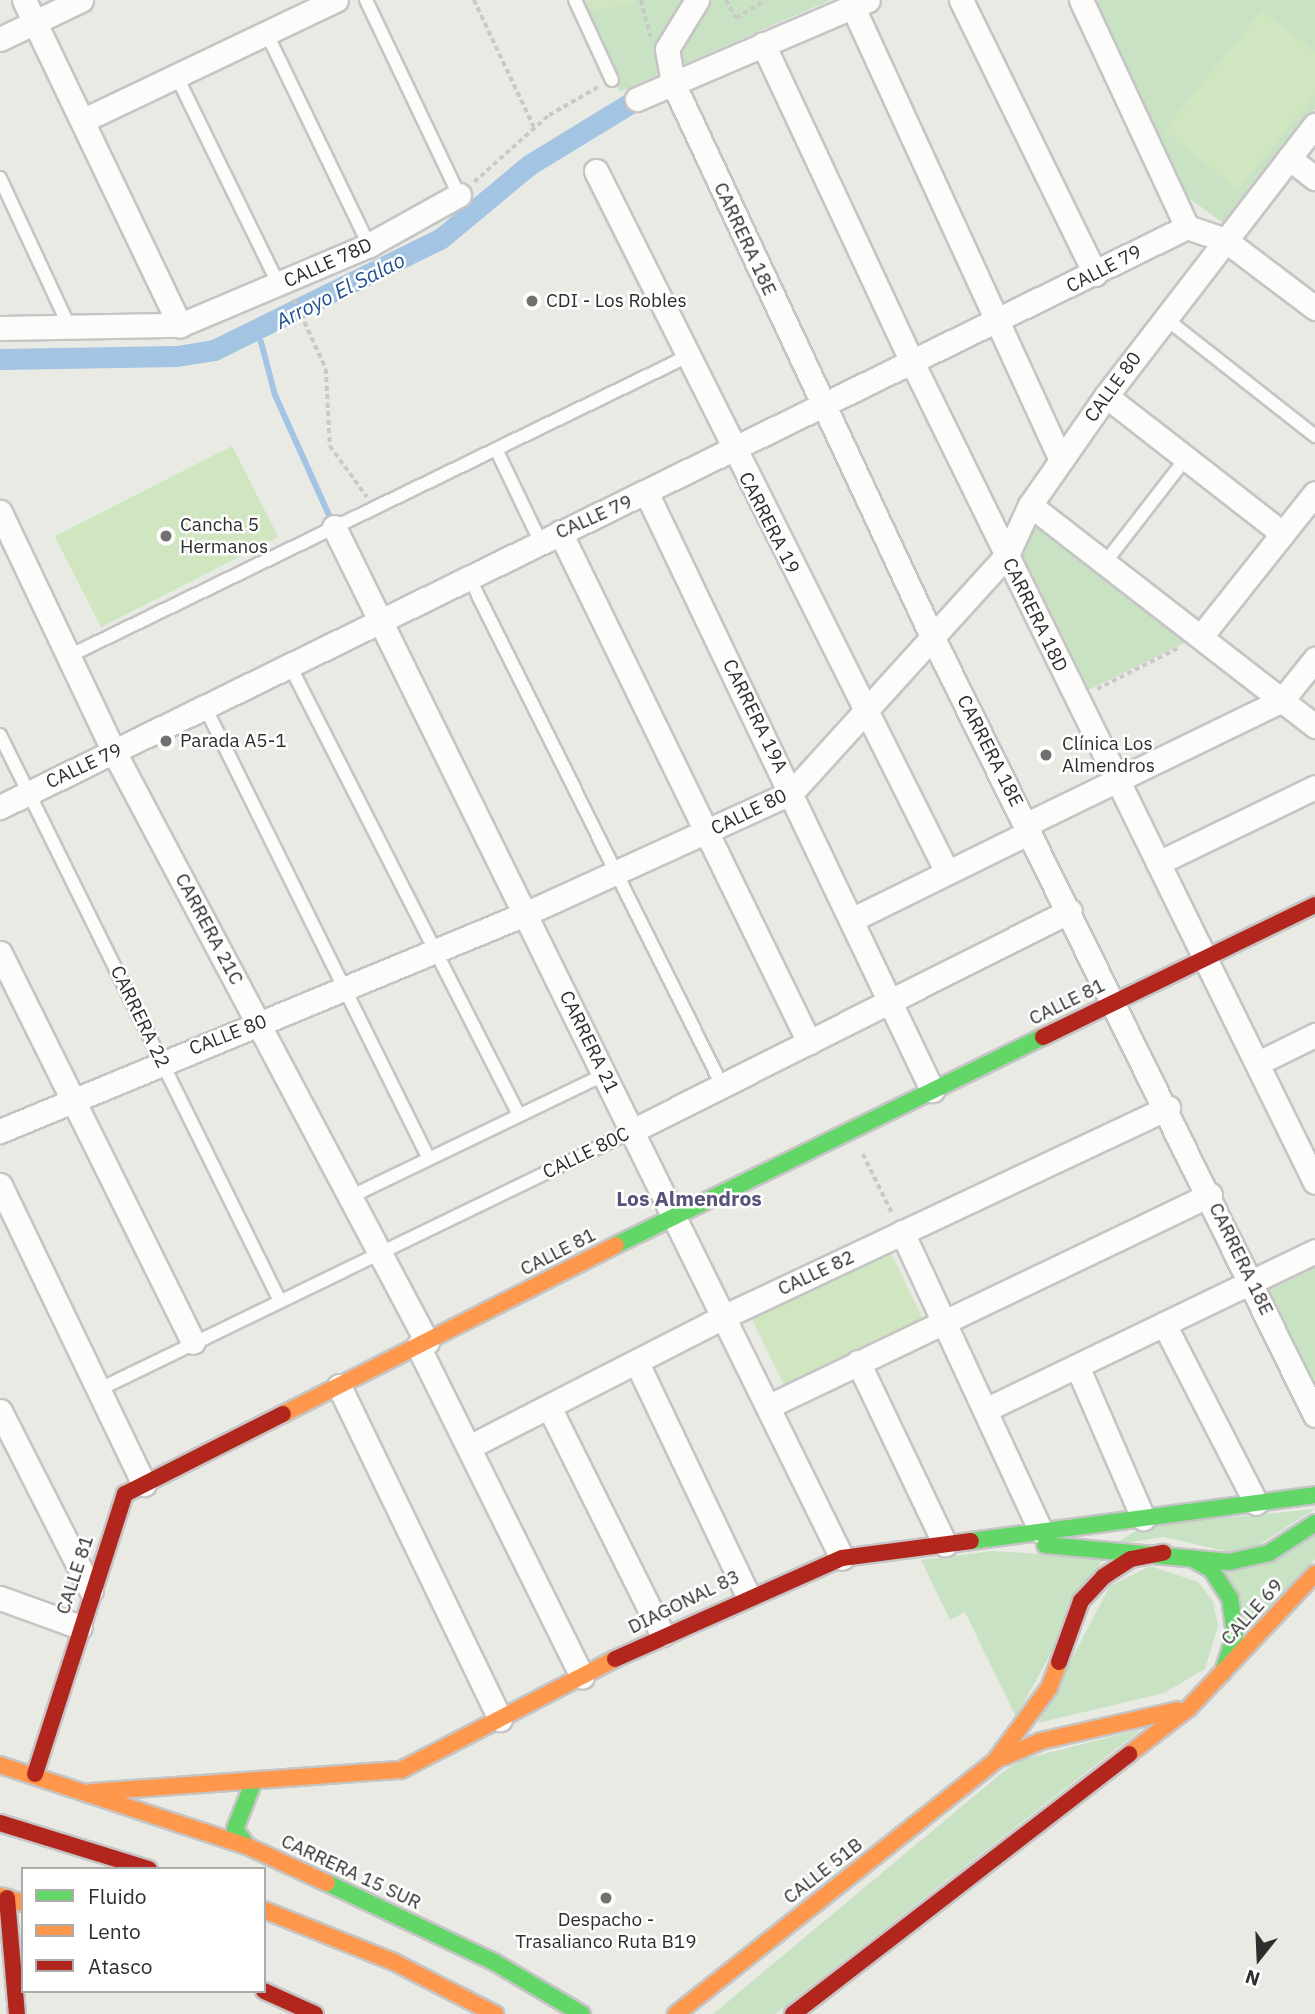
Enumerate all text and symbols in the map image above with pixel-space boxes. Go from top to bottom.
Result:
street label: CARRERA 18E [709,179,781,299]
street label: CALLE 78D [280,233,376,293]
street label: CALLE 79 [1063,240,1145,298]
water label: Arroyo El Salao [271,247,409,333]
place label: CDI - Los Robles [546,290,687,312]
marker: CDI - Los Robles [524,293,540,309]
street label: CALLE 80 [1080,347,1146,427]
street label: CARRERA 19 [734,468,804,578]
street label: CALLE 79 [552,490,636,544]
place label: Cancha 5 Hermanos [180,514,268,558]
marker: Cancha 5 Hermanos [158,528,174,544]
street label: CARRERA 18D [998,554,1072,676]
street label: CARRERA 19A [718,656,792,776]
street label: CARRERA 18E [952,691,1028,811]
place label: Parada A5-1 [180,730,287,752]
marker: Parada A5-1 [158,733,174,749]
place label: Clínica Los Almendros [1062,733,1155,777]
street label: CALLE 79 [42,738,126,794]
marker: Clínica Los Almendros [1036,745,1056,765]
street label: CALLE 80 [707,784,791,840]
street label: CARRERA 21C [170,869,248,989]
street label: CARRERA 22 [105,962,175,1072]
street label: CALLE 81 [1025,974,1109,1030]
street label: CARRERA 21 [554,987,624,1097]
street label: CALLE 80 [186,1010,270,1060]
street label: CALLE 80C [539,1122,633,1184]
district label: Los Almendros [616,1185,762,1211]
street label: CARRERA 18E [1204,1199,1278,1319]
street label: CALLE 81 [517,1223,599,1281]
street label: CALLE 82 [774,1245,858,1301]
street label: CALLE 81 [52,1533,98,1617]
street label: DIAGONAL 83 [624,1565,744,1639]
street label: CALLE 69 [1216,1574,1288,1650]
street label: CARRERA 15 SUR [278,1830,424,1914]
street label: CALLE 51B [779,1833,867,1909]
legend [21,1867,266,1993]
text: Fluido [88,1882,147,1910]
marker: Despacho - Trasalianco Ruta B19 [598,1890,614,1906]
place label: Despacho - Trasalianco Ruta B19 [515,1909,697,1953]
text: Lento [88,1917,141,1945]
north arrow [1224,1923,1294,1993]
text: Atasco [88,1952,152,1980]
text: N [1242,1964,1263,1992]

